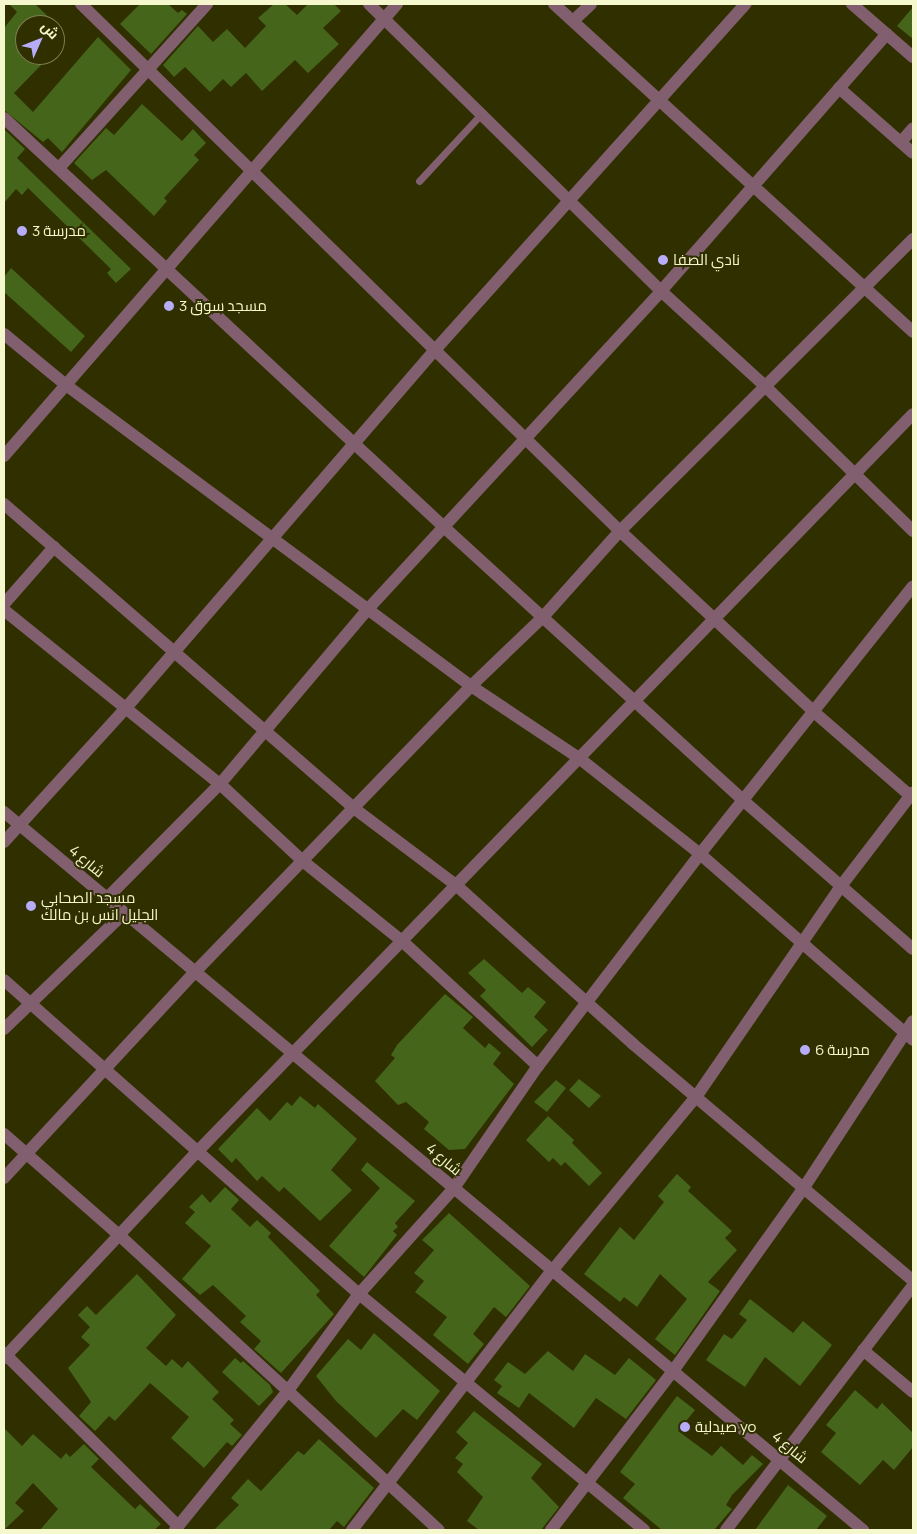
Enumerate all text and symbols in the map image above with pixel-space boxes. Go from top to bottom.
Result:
north arrow [15,15,65,65]
text: ش [37,17,64,43]
place label: مدرسة 3 [32,222,86,240]
marker: مدرسة 3 [16,225,28,237]
place label: نادي الصفا [673,251,740,269]
marker: نادي الصفا [657,254,669,266]
place label: مسجد سوق 3 [179,297,267,315]
marker: مسجد سوق 3 [163,300,175,312]
street label: شارع 4 [66,841,108,881]
place label: مسجد الصحابي الجليل انس بن مالك [41,888,158,923]
marker: مسجد الصحابي الجليل انس بن مالك [25,900,37,912]
place label: مدرسة 6 [815,1041,870,1059]
marker: مدرسة 6 [799,1044,811,1056]
street label: شارع 4 [423,1139,465,1179]
place label: صيدلية yo [695,1418,756,1436]
marker: صيدلية yo [679,1421,691,1433]
street label: شارع 4 [769,1427,811,1467]

